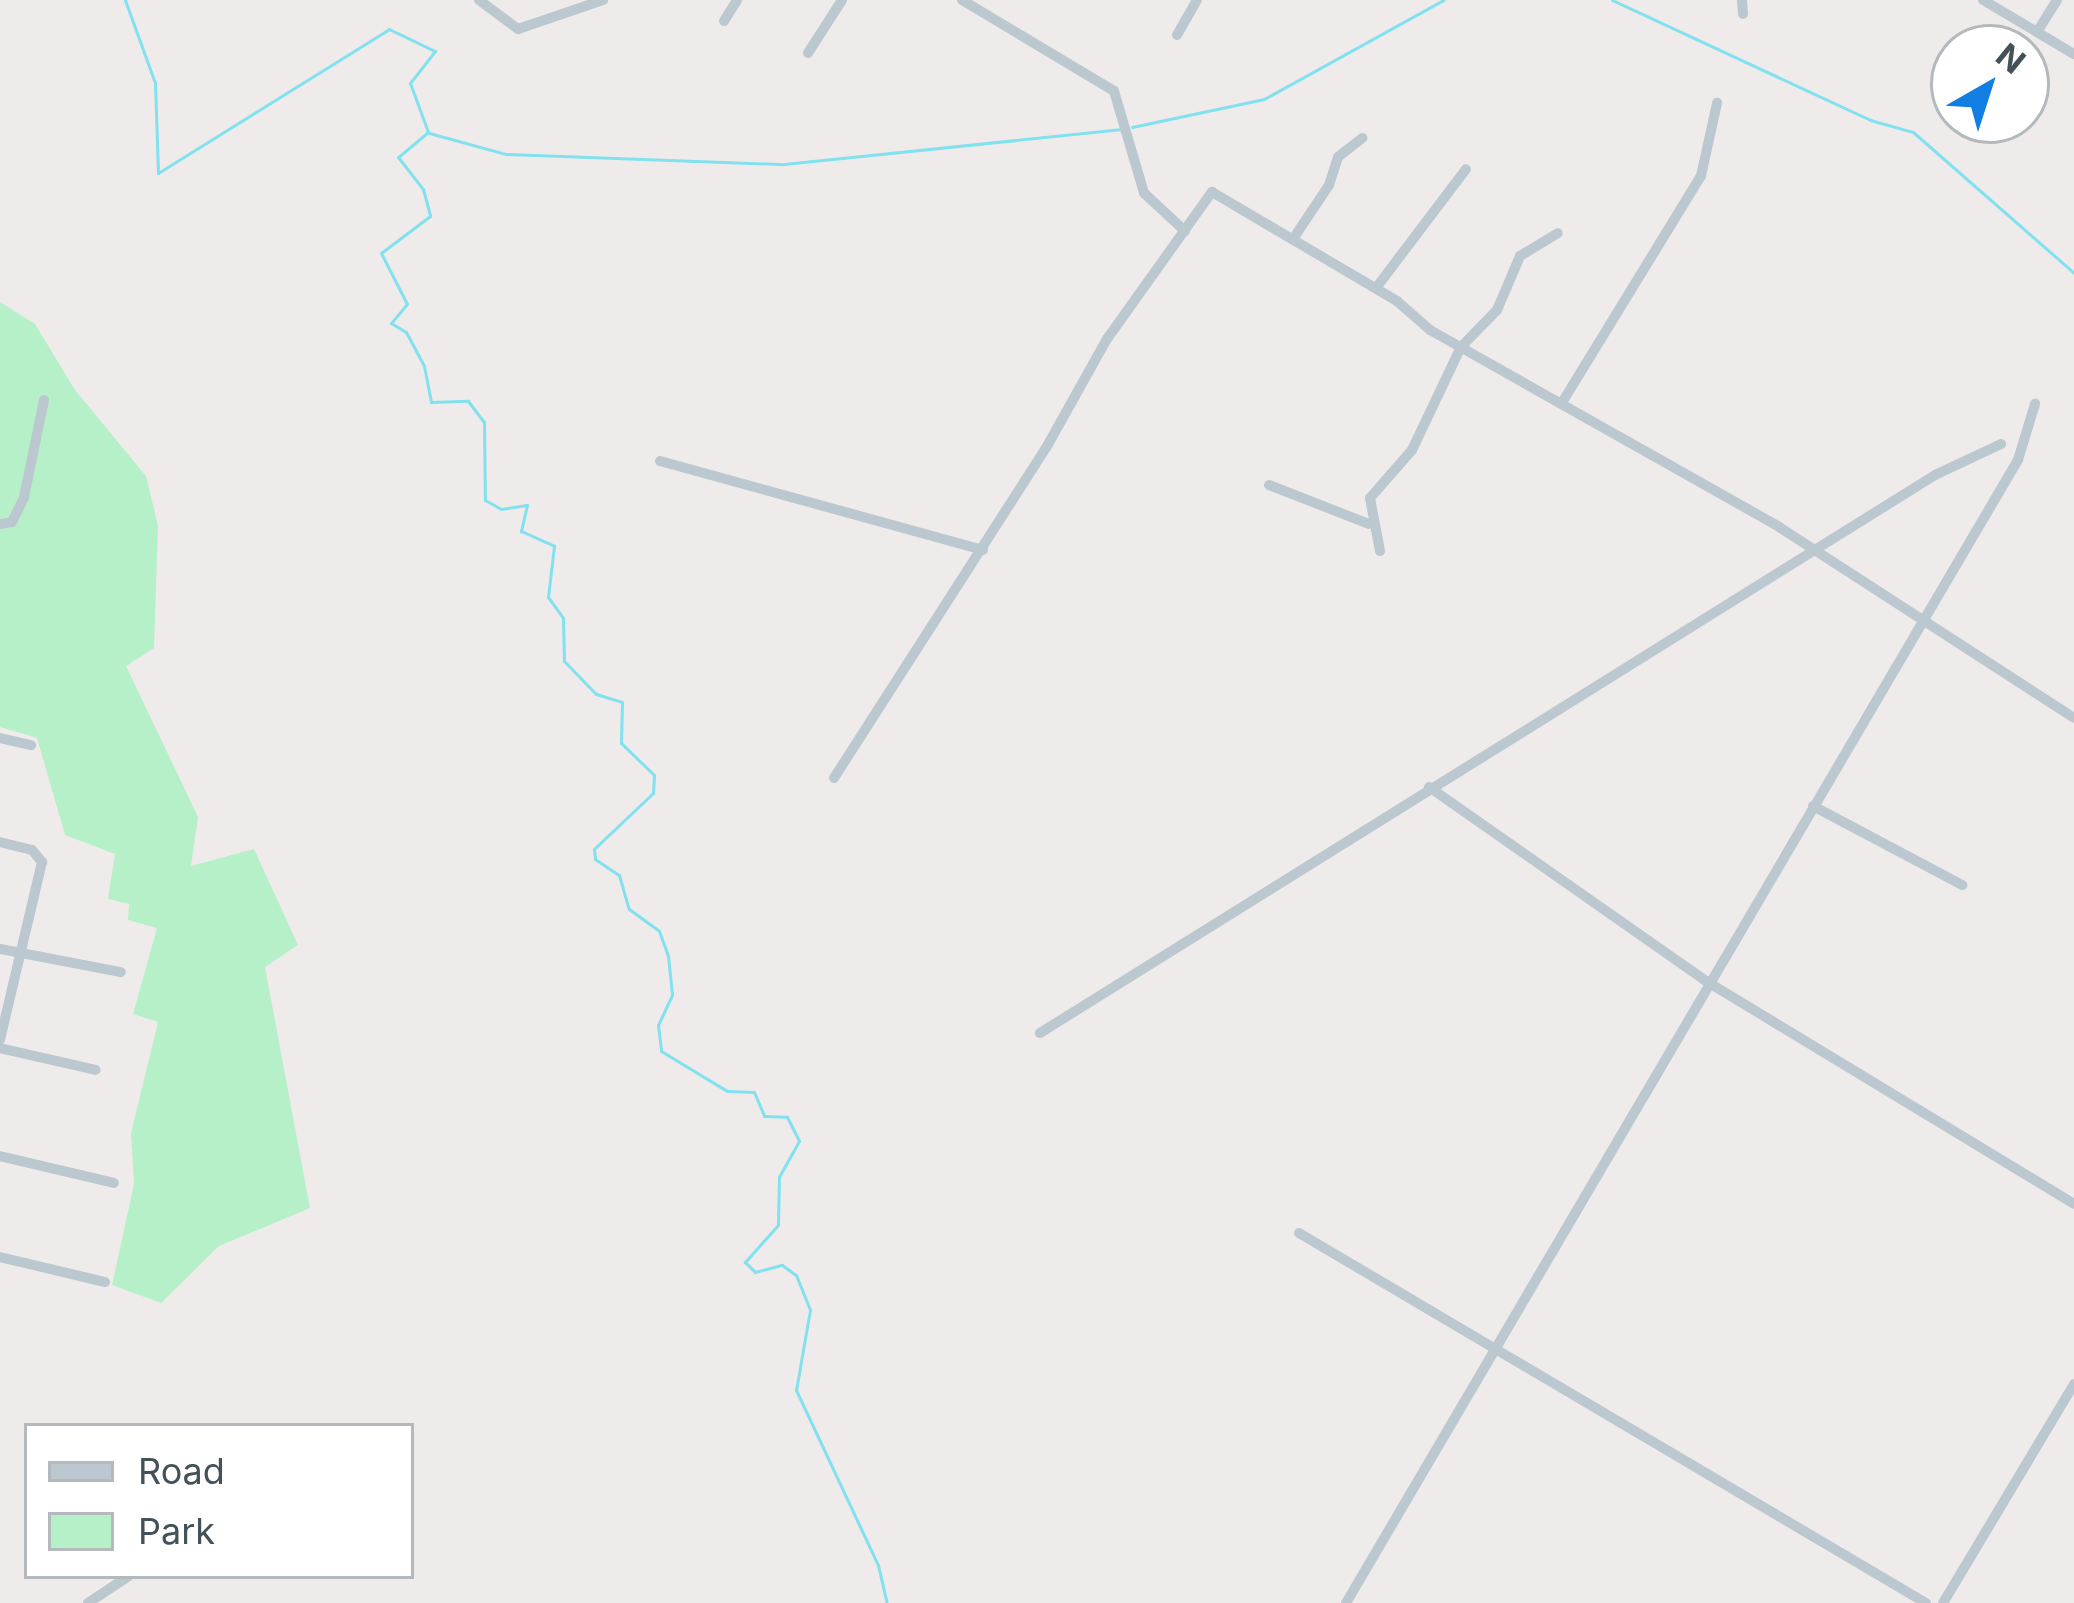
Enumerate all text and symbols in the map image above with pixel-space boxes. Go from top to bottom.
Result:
north arrow [1930,24,2050,144]
text: N [1988,35,2033,82]
legend [24,1423,414,1579]
text: Road [138,1449,225,1493]
text: Park [138,1509,215,1553]

